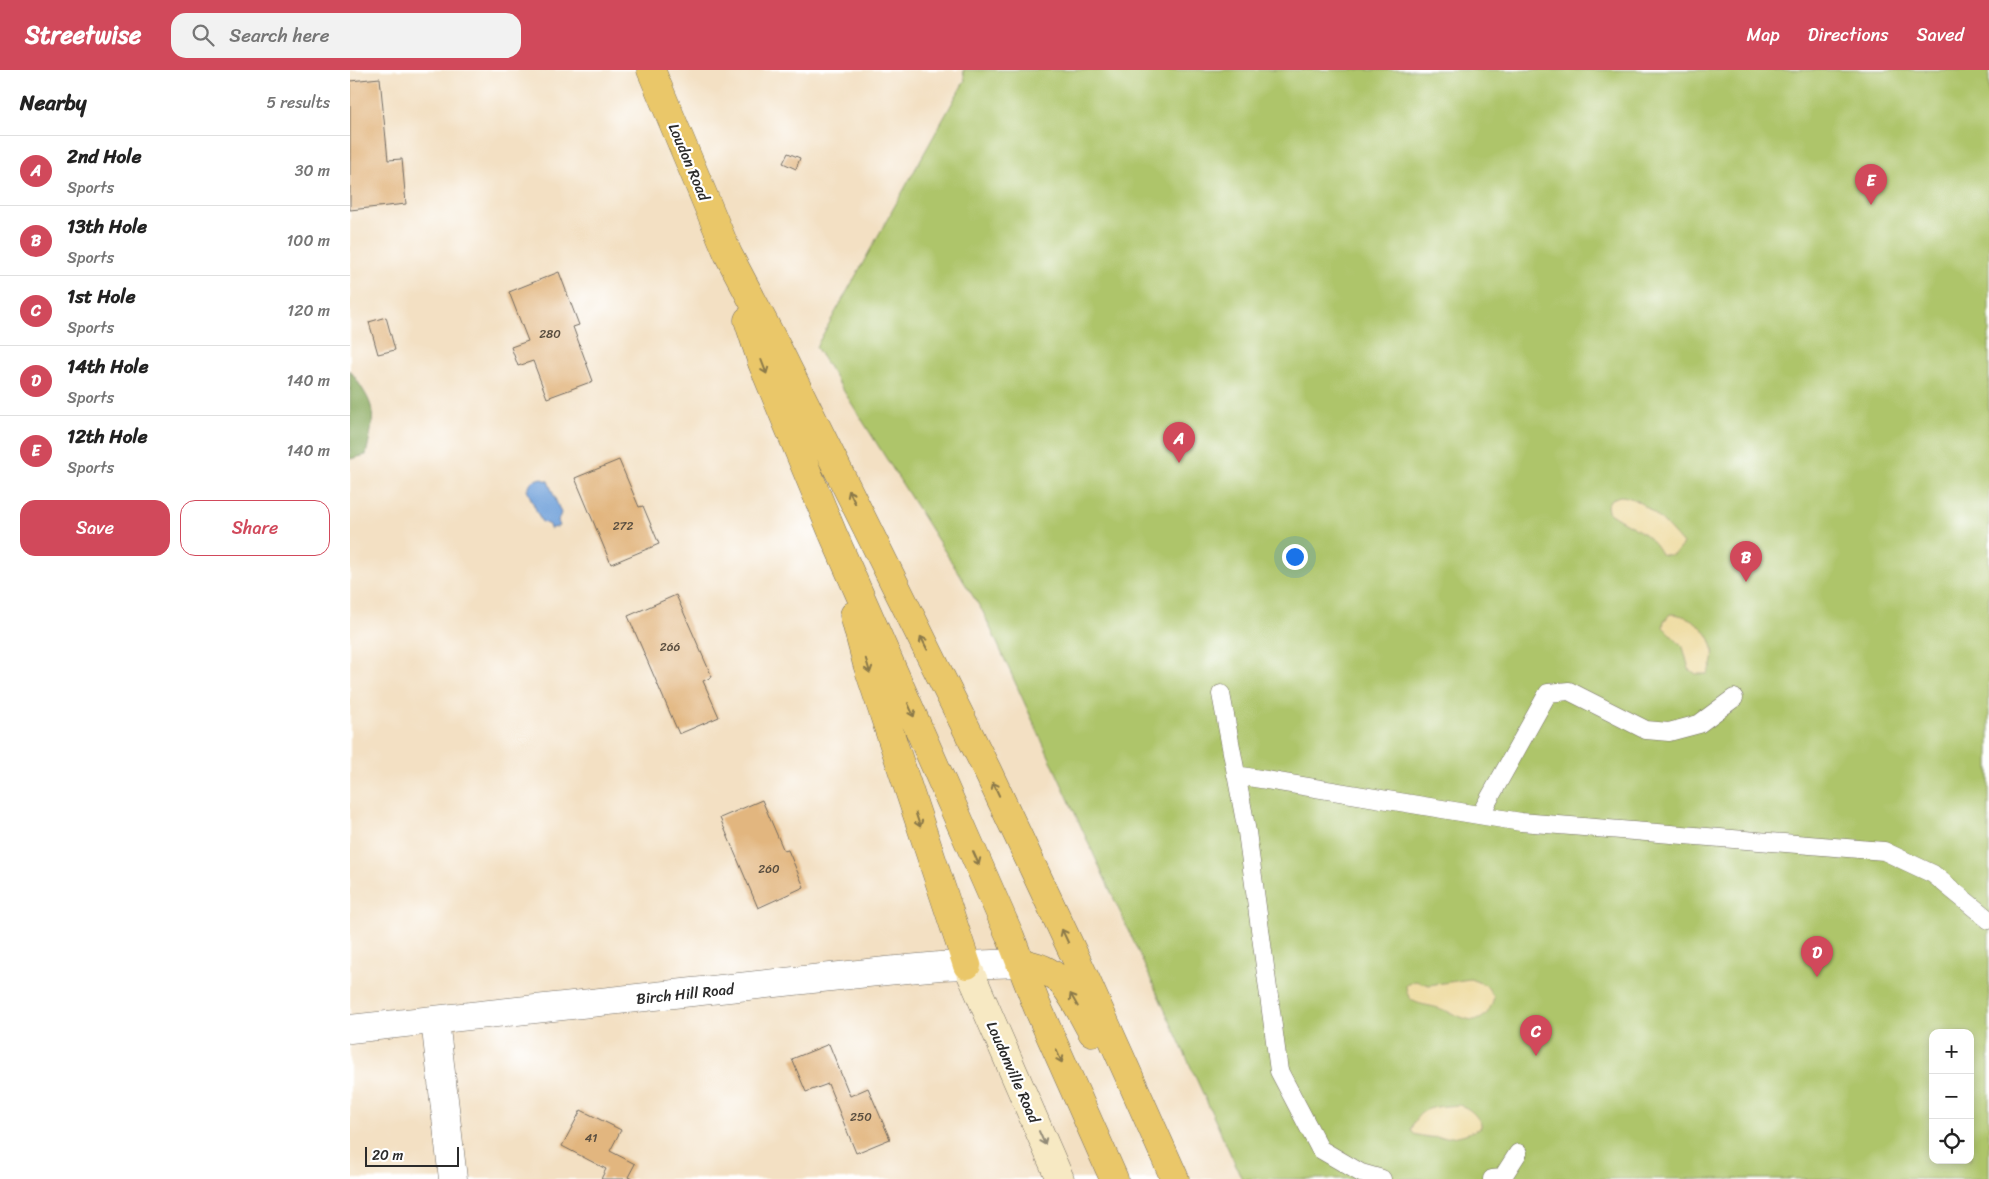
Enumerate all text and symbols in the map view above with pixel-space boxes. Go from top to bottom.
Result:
search box [171,13,521,58]
text: Streetwise [25,14,141,56]
text: Search here [229,19,329,52]
text: Map [1747,19,1780,51]
text: Directions [1808,19,1889,51]
text: Saved [1917,19,1964,51]
icon: search [189,21,217,49]
text: Nearby [20,84,86,122]
text: 5 results [266,88,330,117]
street label: Loudon Road [661,119,717,206]
text: 2nd Hole [67,140,141,173]
text: A [31,156,41,185]
text: 30 m [295,156,330,185]
pin: E [1855,164,1887,205]
text: Sports [67,173,114,202]
text: 13th Hole [67,210,147,243]
text: B [31,226,41,255]
text: 100 m [286,226,330,255]
text: Sports [67,243,114,272]
text: 1st Hole [67,280,135,313]
text: C [31,296,41,325]
text: 120 m [287,296,330,325]
text: Sports [67,313,114,342]
house number: 280 [539,323,561,345]
text: 14th Hole [67,350,149,383]
one-way arrow [760,359,769,374]
text: D [31,366,41,395]
text: 140 m [287,366,330,395]
text: Sports [67,383,114,412]
text: 12th Hole [67,420,148,453]
pin: A [1163,422,1195,463]
text: E [32,436,40,465]
text: 140 m [287,436,330,465]
text: Sports [67,453,114,482]
one-way arrow [847,490,857,505]
button: Save [20,500,170,556]
button: Share [180,500,330,556]
house number: 272 [613,515,633,537]
pin: B [1730,541,1762,582]
your location [1282,544,1308,570]
house number: 266 [660,636,680,658]
one-way arrow [919,636,928,651]
one-way arrow [863,657,873,673]
one-way arrow [906,702,916,717]
one-way arrow [990,782,1000,797]
one-way arrow [914,812,924,828]
one-way arrow [972,850,981,865]
house number: 260 [758,858,780,880]
one-way arrow [1060,929,1069,944]
pin: D [1801,936,1833,977]
street label: Birch Hill Road [635,976,736,1012]
one-way arrow [1068,993,1078,1007]
pin: C [1520,1015,1552,1056]
street label: Loudonville Road [979,1017,1048,1128]
map controls [1929,1029,1974,1164]
button: + [1929,1029,1974,1074]
one-way arrow [1055,1048,1065,1063]
button: − [1929,1074,1974,1119]
house number: 250 [850,1106,872,1128]
button: locate [1929,1119,1974,1164]
house number: 41 [585,1127,597,1149]
one-way arrow [1038,1130,1048,1145]
text: 20 m [372,1143,403,1168]
scale bar [365,1144,459,1167]

